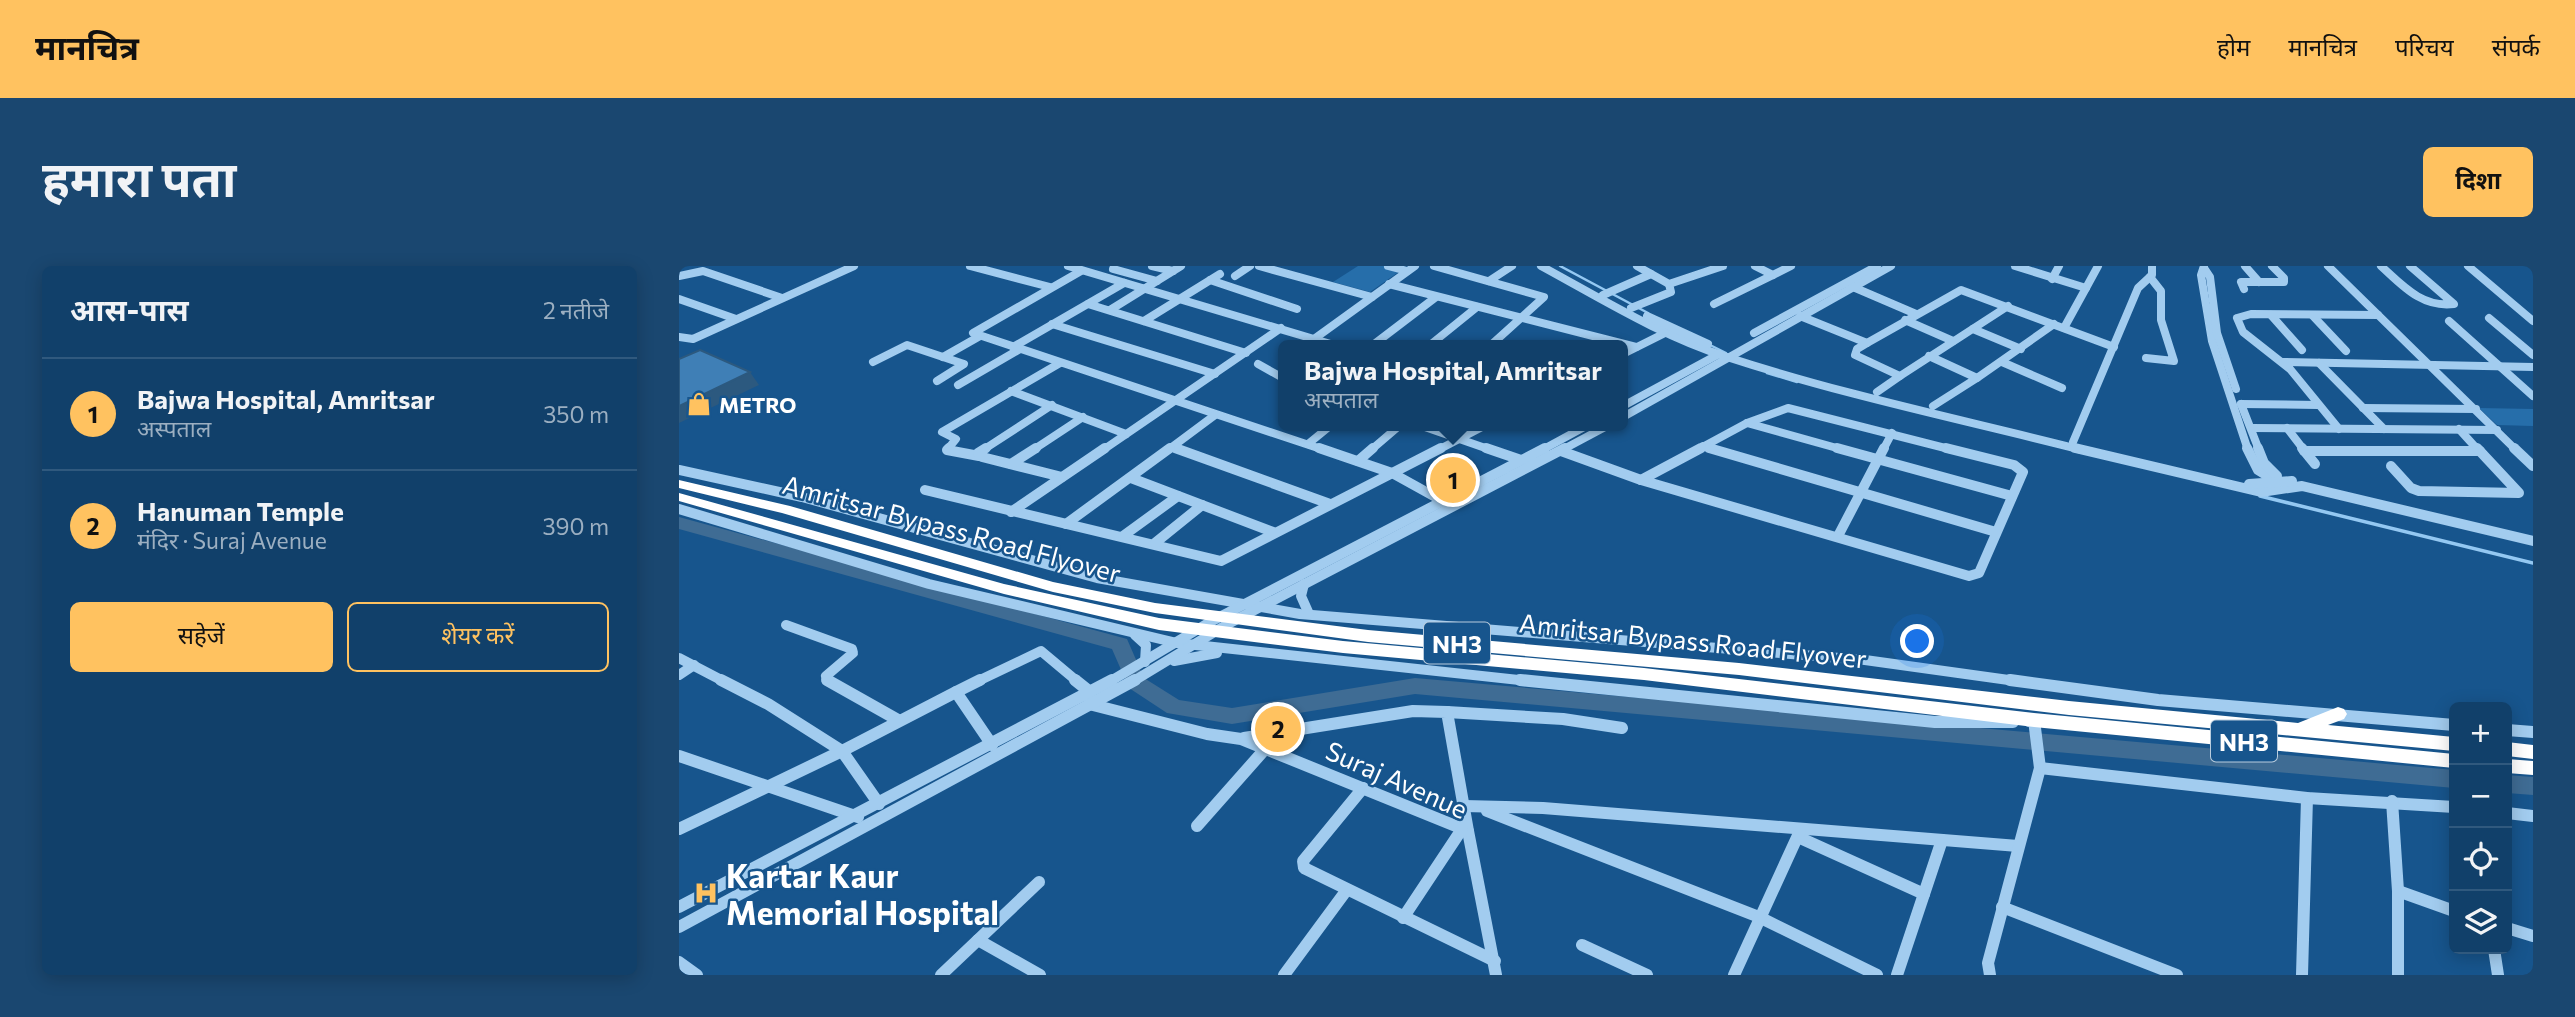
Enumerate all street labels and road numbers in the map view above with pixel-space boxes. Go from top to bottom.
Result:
street label: Amritsar Bypass Road Flyover [779,468,1125,588]
street label: Amritsar Bypass Road Flyover [1518,606,1868,674]
road number: NH3 [1424,622,1490,664]
road number: NH3 [2211,720,2277,762]
street label: Suraj Avenue [1321,734,1473,824]

